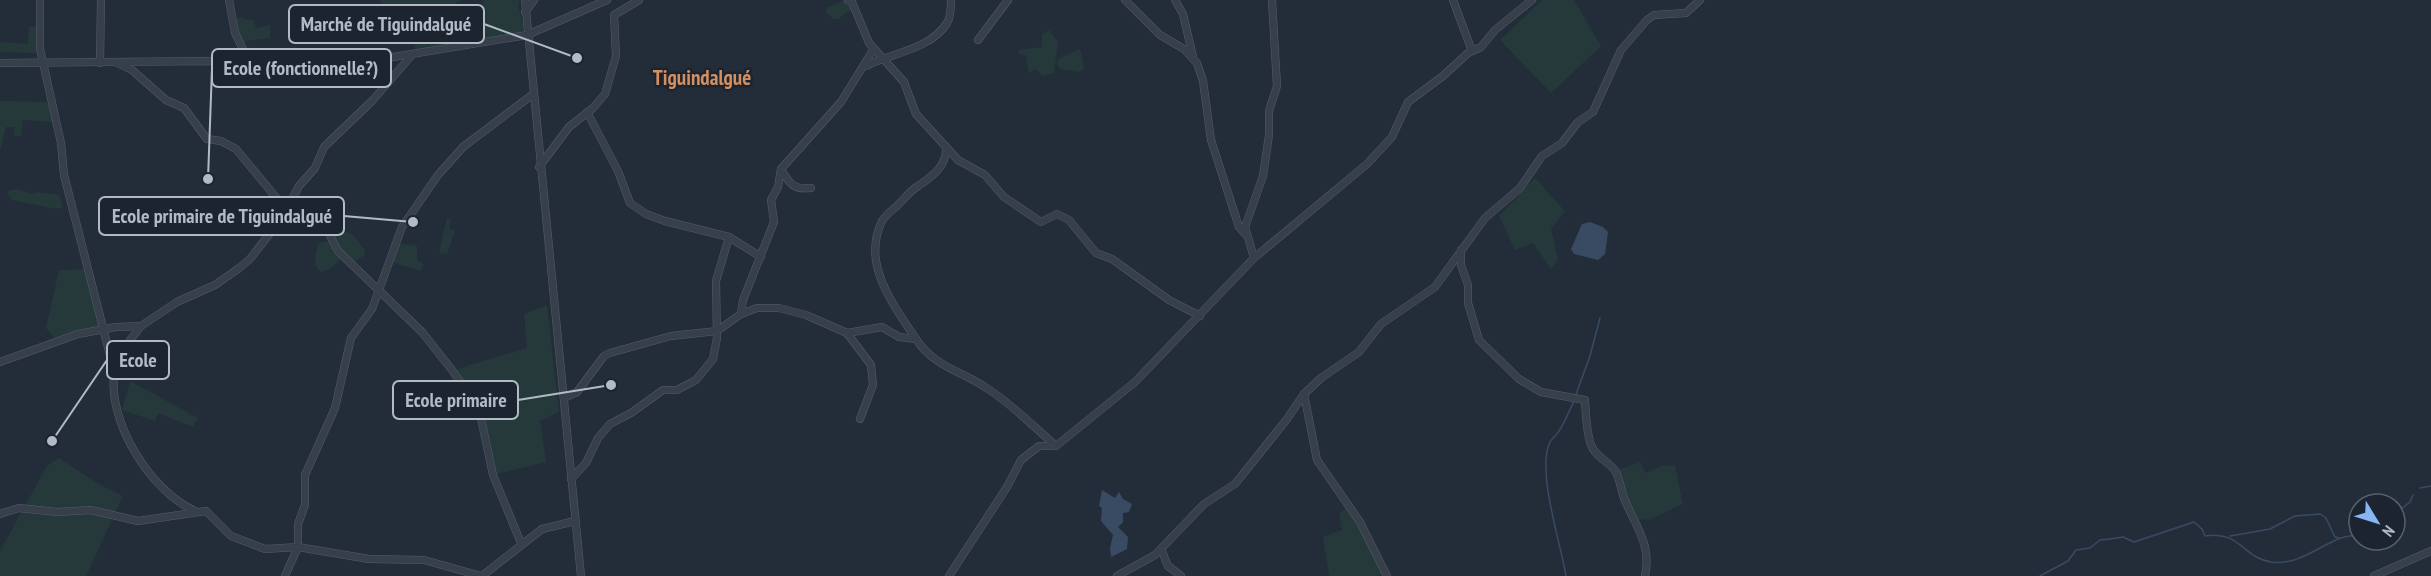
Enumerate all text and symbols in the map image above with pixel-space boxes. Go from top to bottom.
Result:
callout: Marché de Tiguindalgué [289,5,484,43]
text: Marché de Tiguindalgué [301,11,471,37]
callout: Ecole (fonctionnelle?) [212,49,391,87]
text: Ecole (fonctionnelle?) [224,55,378,81]
district label: Tiguindalgué [653,64,751,91]
callout: Ecole primaire de Tiguindalgué [99,197,344,235]
text: Ecole primaire de Tiguindalgué [112,203,332,229]
callout: Ecole [107,341,169,379]
text: Ecole [119,347,157,373]
callout: Ecole primaire [393,381,518,419]
text: Ecole primaire [405,387,507,413]
north arrow [2347,492,2407,552]
text: N [2378,522,2399,541]

